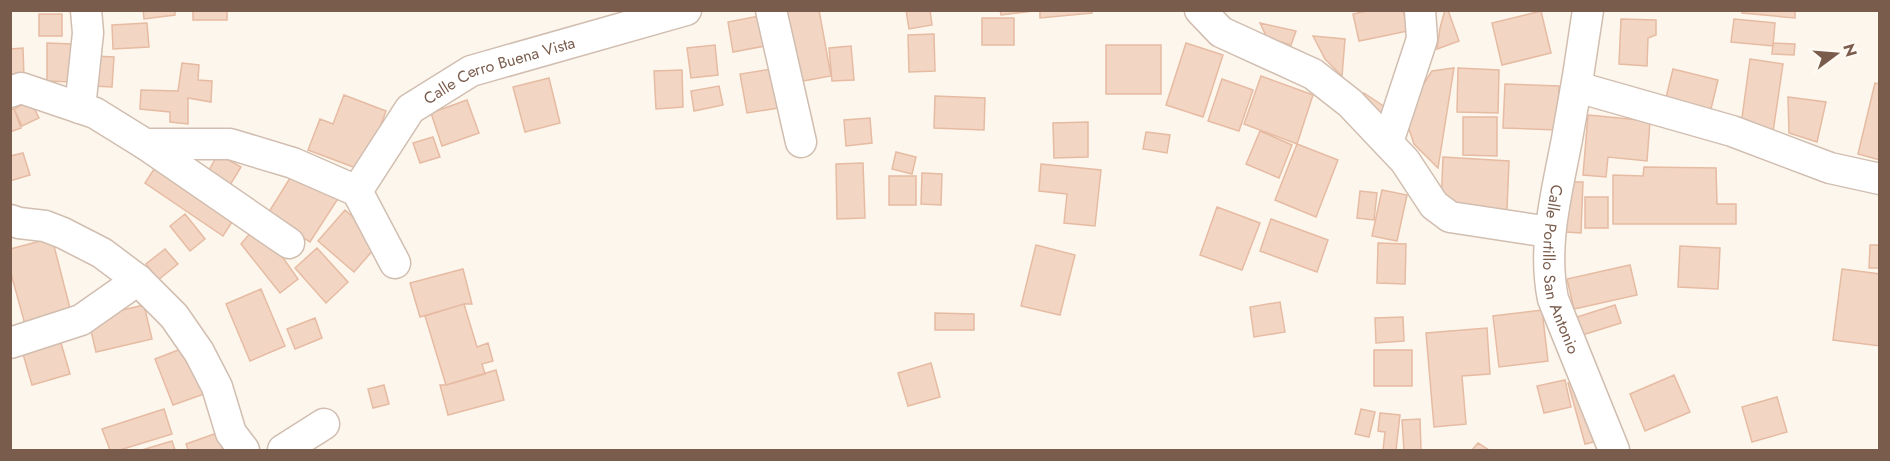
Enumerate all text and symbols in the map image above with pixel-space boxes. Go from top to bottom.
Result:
north arrow [1806,24,1866,84]
street label: Calle Cerro Buena Vista [419,31,578,110]
text: N [1837,41,1863,59]
street label: Calle Portillo San Antonio [1537,183,1585,358]

